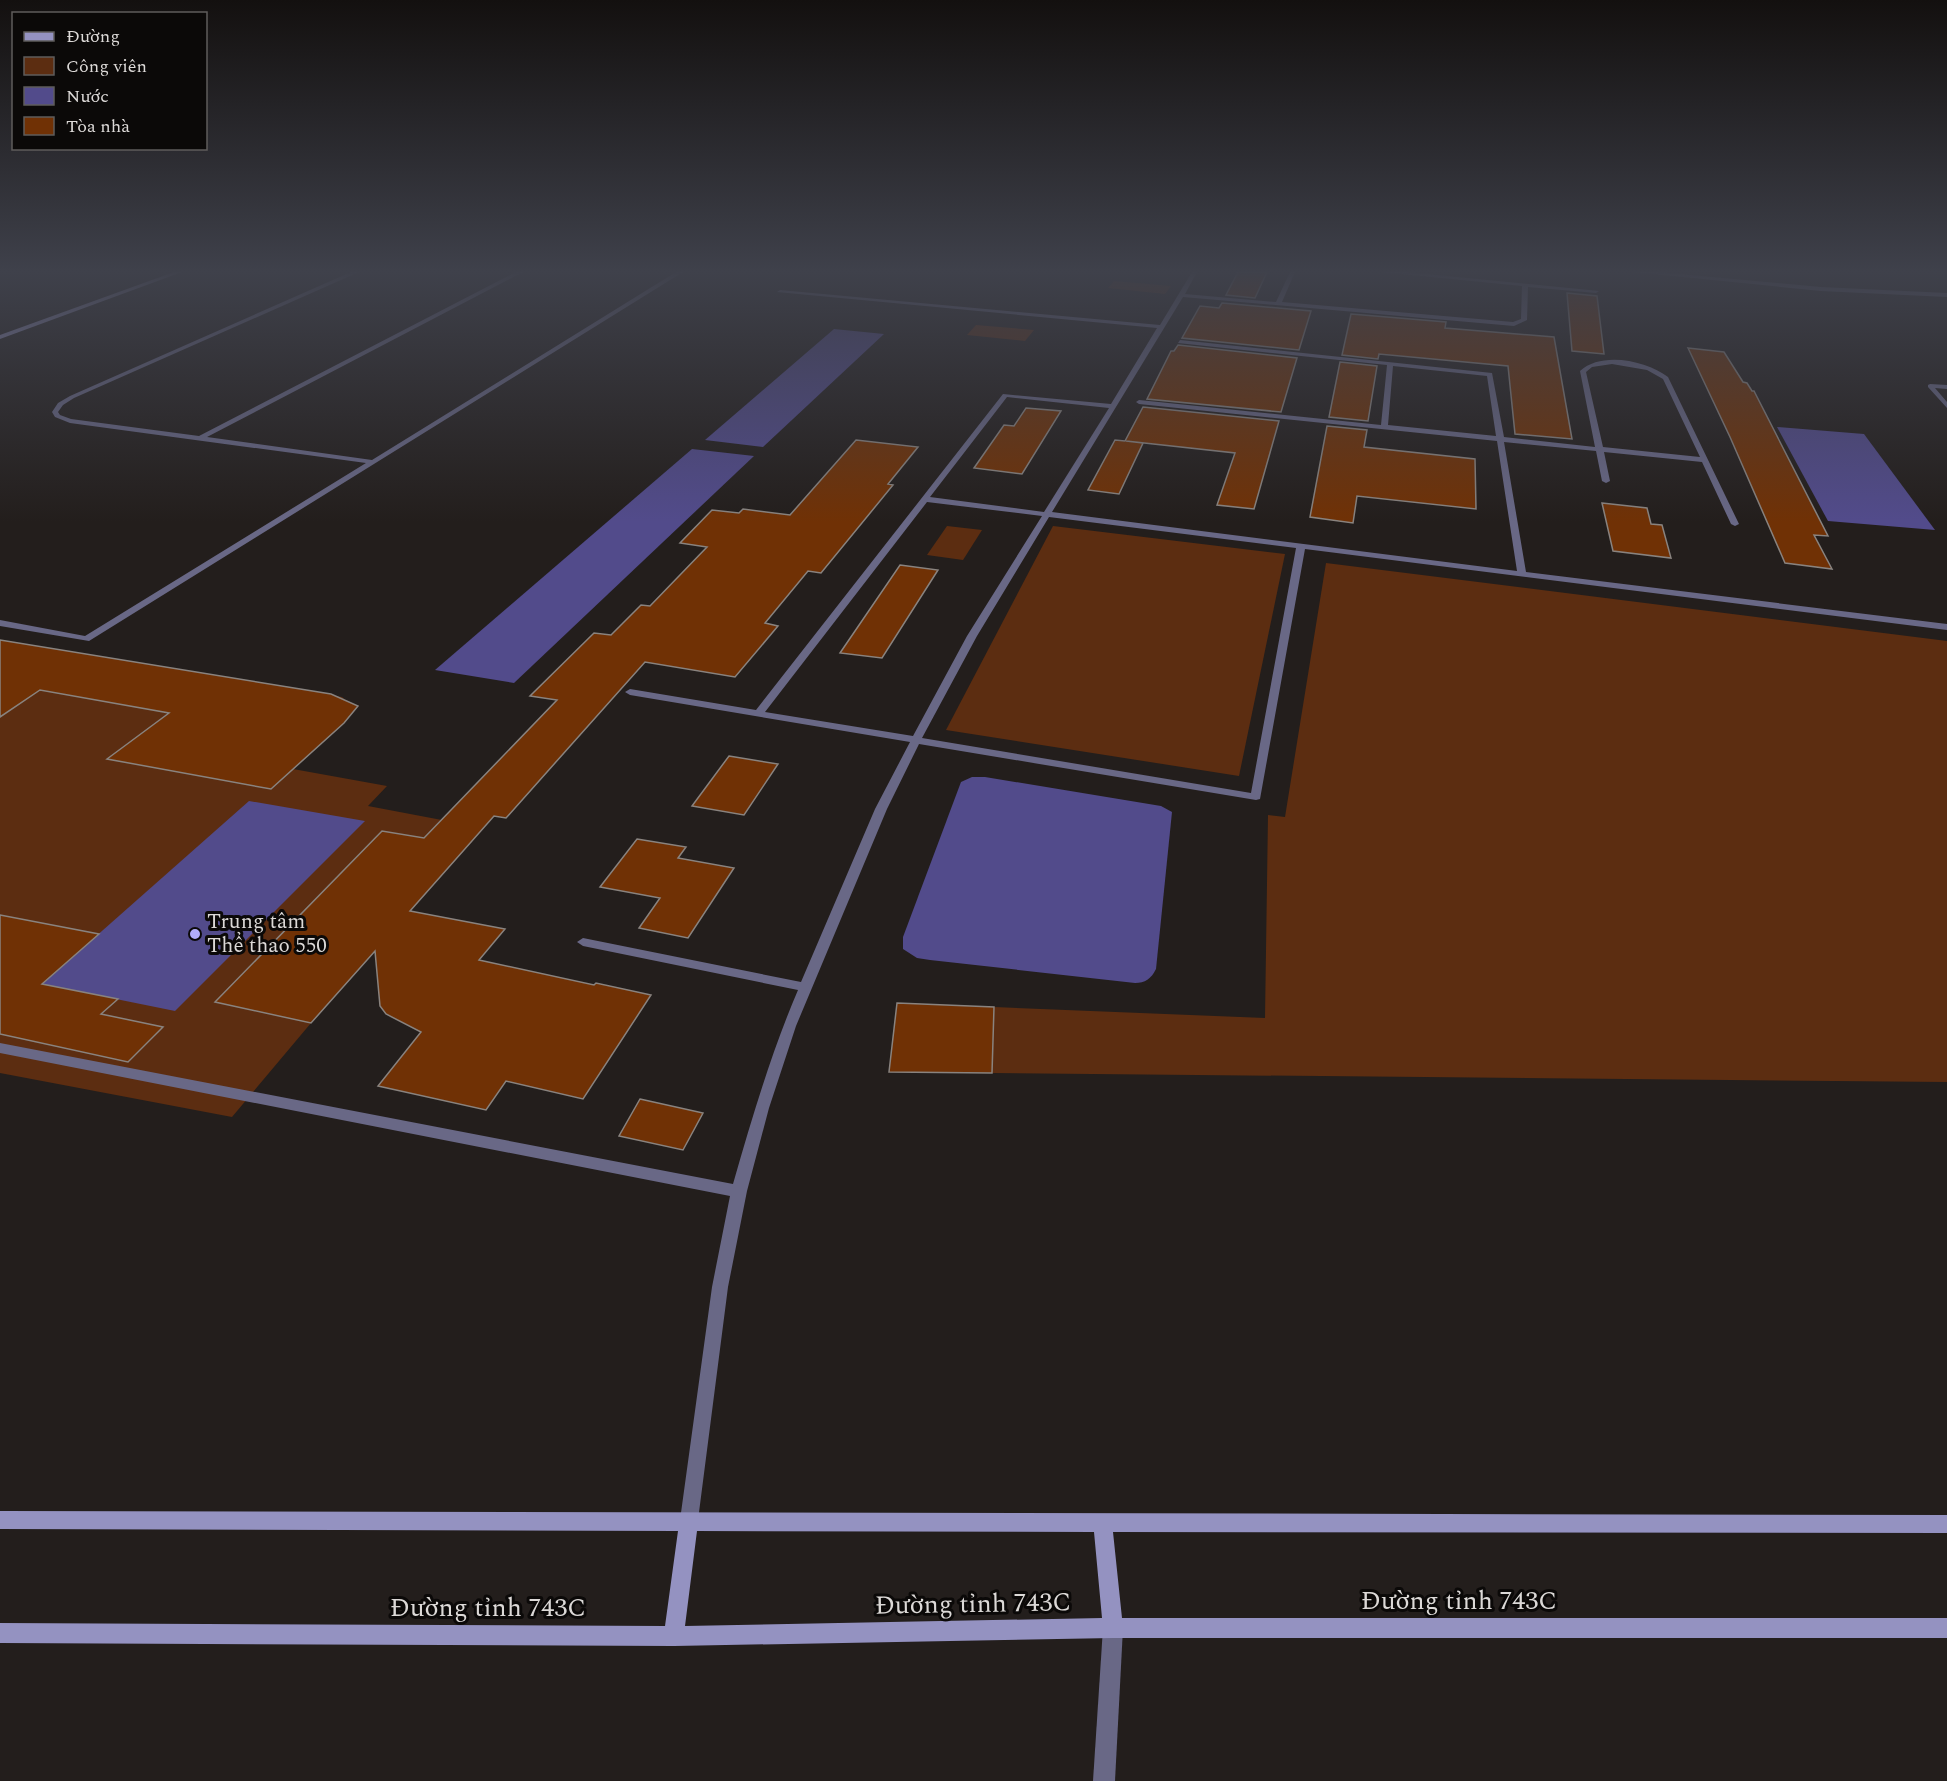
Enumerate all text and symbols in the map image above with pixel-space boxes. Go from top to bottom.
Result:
legend [12,12,207,150]
text: Đường [66,23,120,50]
text: Công viên [66,53,147,80]
text: Nước [66,83,109,110]
text: Tòa nhà [66,113,130,140]
place label: Trung tâm Thể thao 550 [207,906,327,962]
marker: Trung tâm Thể thao 550 [188,927,202,941]
street label: Đường tỉnh 743C [1361,1581,1557,1621]
street label: Đường tỉnh 743C [874,1582,1072,1626]
street label: Đường tỉnh 743C [390,1588,586,1628]

